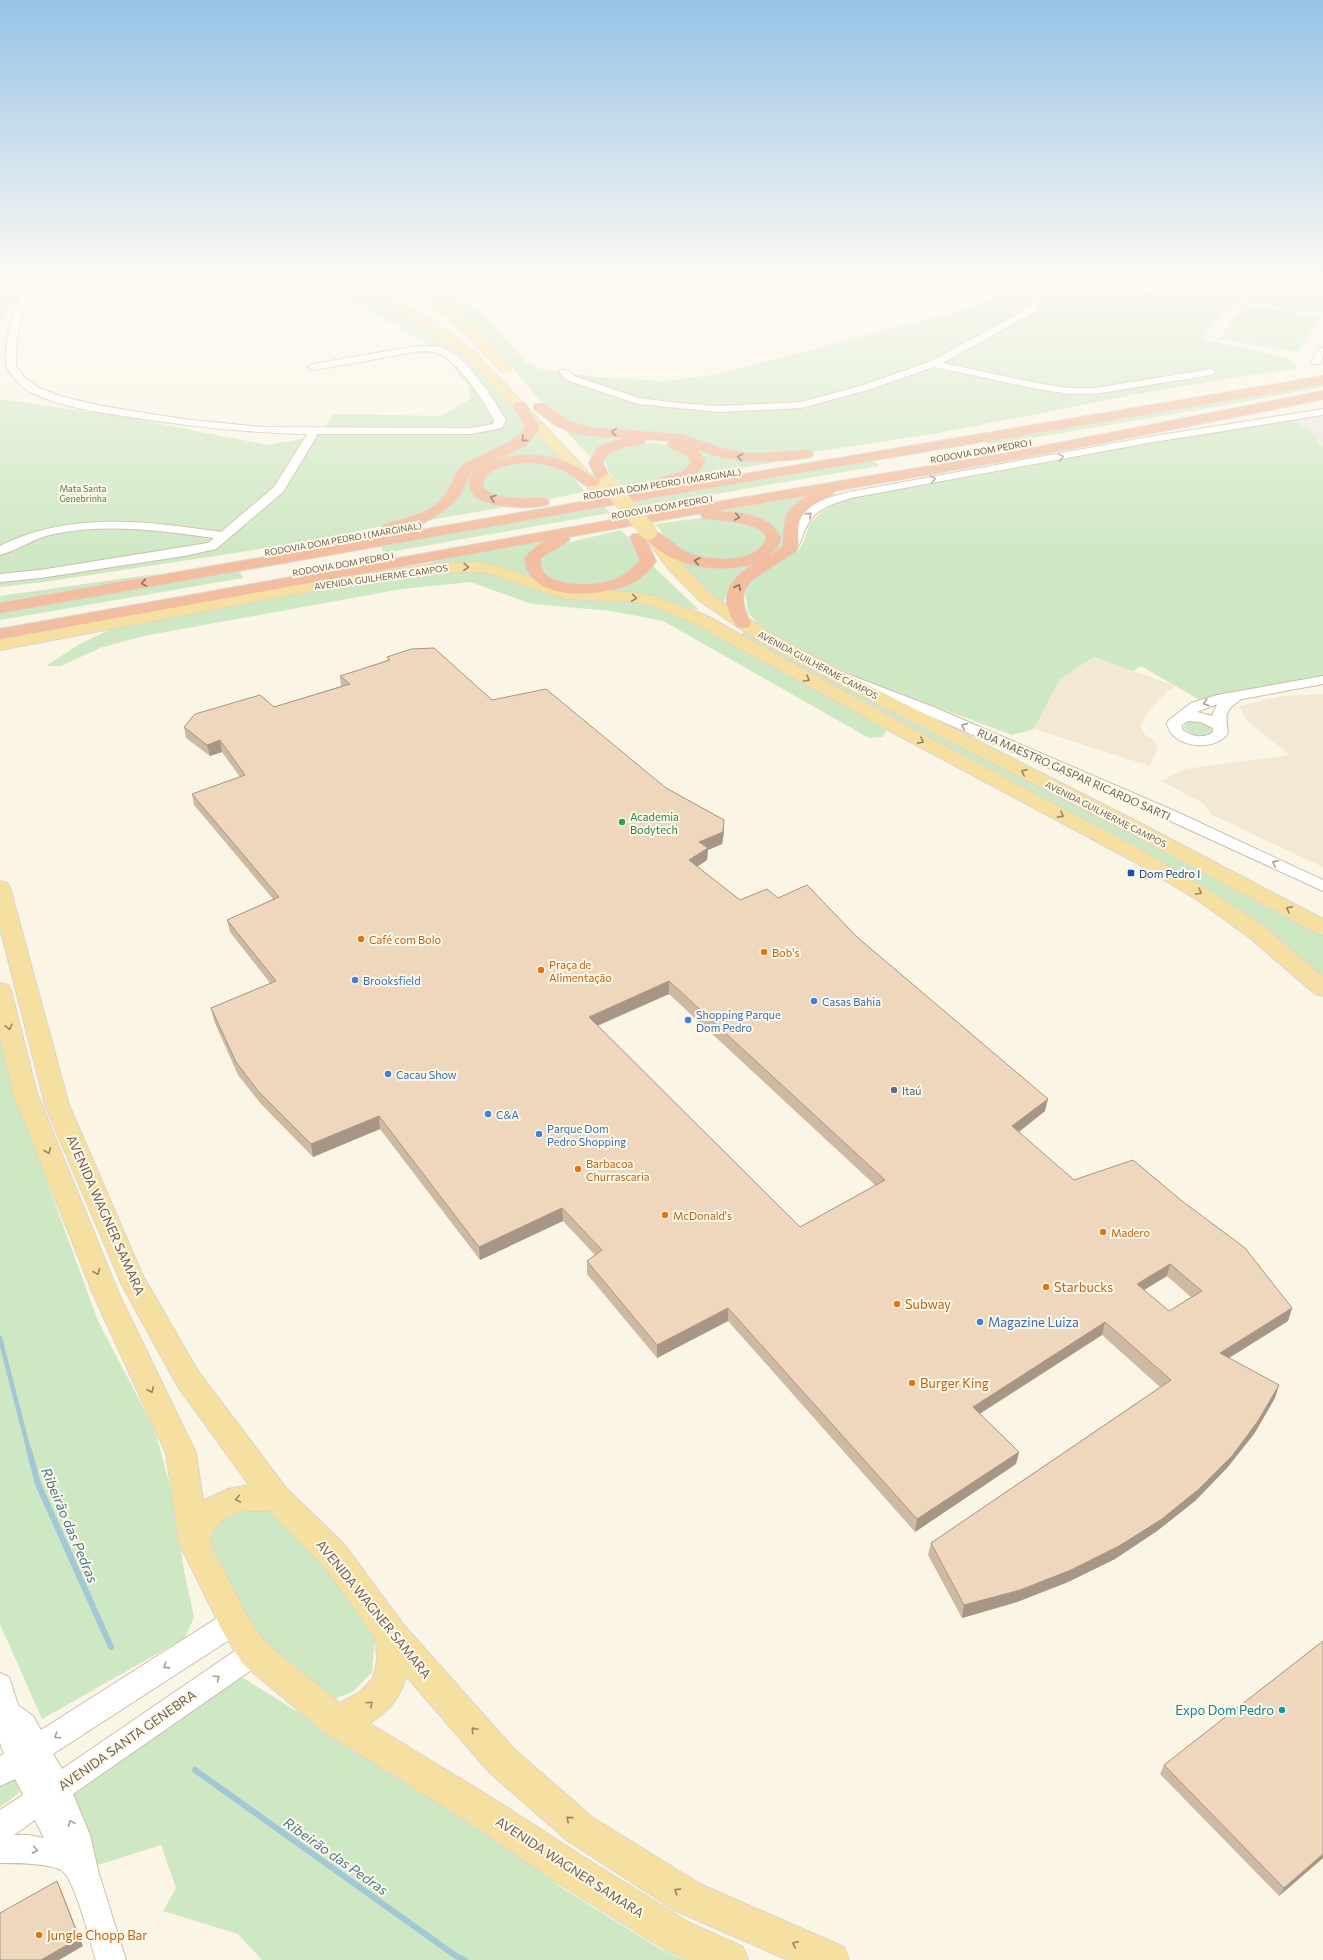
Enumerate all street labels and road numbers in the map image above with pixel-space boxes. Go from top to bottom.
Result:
street label: RODOVIA DOM PEDRO I [929,437,1033,465]
street label: RODOVIA DOM PEDRO I (MARGINAL) [582,466,742,502]
street label: RODOVIA DOM PEDRO I [610,493,714,521]
street label: RODOVIA DOM PEDRO I (MARGINAL) [263,520,423,558]
street label: RODOVIA DOM PEDRO I [291,550,395,578]
street label: AVENIDA GUILHERME CAMPOS [314,562,448,592]
street label: AVENIDA GUILHERME CAMPOS [756,629,880,701]
street label: RUA MAESTRO GASPAR RICARDO SARTI [976,725,1172,823]
street label: AVENIDA GUILHERME CAMPOS [1044,779,1168,849]
street label: AVENIDA WAGNER SAMARA [63,1132,149,1298]
street label: AVENIDA WAGNER SAMARA [313,1537,435,1682]
street label: AVENIDA SANTA GENEBRA [55,1686,199,1794]
street label: AVENIDA WAGNER SAMARA [493,1813,647,1921]

